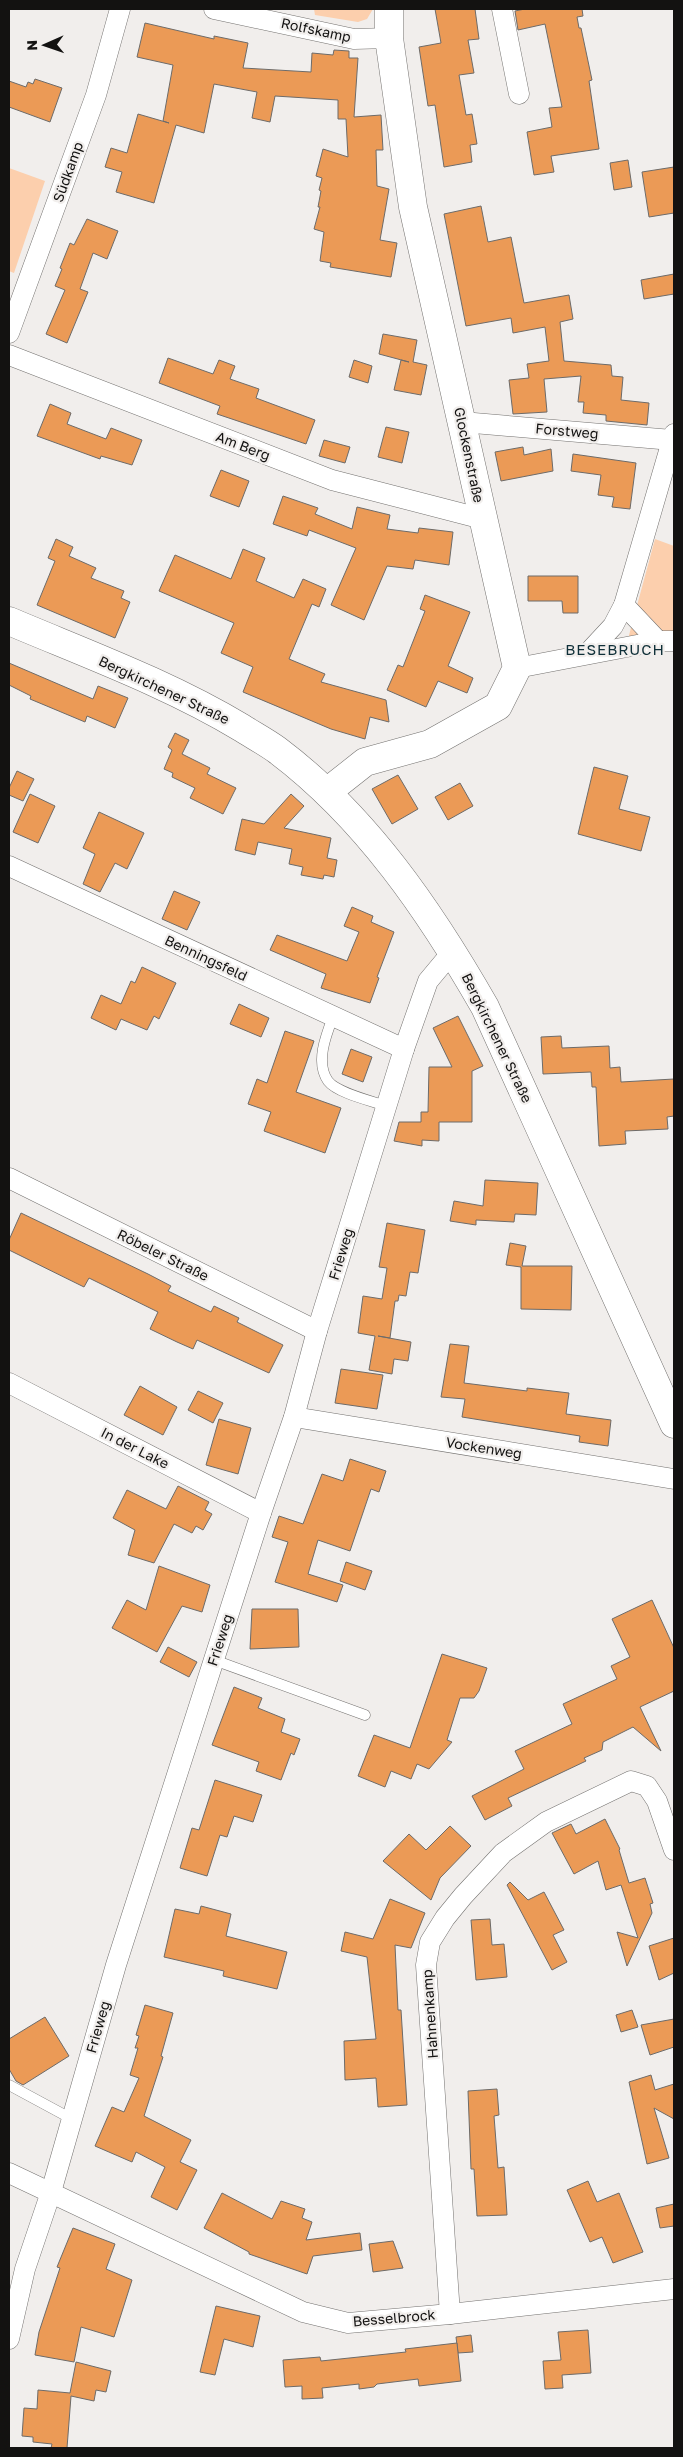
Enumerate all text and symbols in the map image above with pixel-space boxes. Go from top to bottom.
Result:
street label: Rolfskamp [280,14,353,45]
north arrow [20,20,70,70]
text: N [23,40,40,51]
street label: Südkamp [49,139,86,204]
street label: Glockenstraße [451,406,488,504]
street label: Forstweg [535,419,599,442]
street label: Am Berg [214,427,273,464]
district label: BESEBRUCH [565,640,665,658]
street label: Bergkirchener Straße [96,652,232,727]
street label: Benningsfeld [162,931,250,984]
street label: Bergkirchener Straße [459,970,536,1105]
street label: Röbeler Straße [115,1225,212,1284]
street label: Frieweg [325,1226,356,1282]
street label: In der Lake [98,1423,172,1472]
street label: Vockenweg [445,1433,523,1462]
street label: Frieweg [203,1612,236,1668]
street label: Hahnenkamp [418,1969,441,2059]
street label: Frieweg [82,1999,113,2055]
street label: Besselbrock [352,2305,436,2330]

